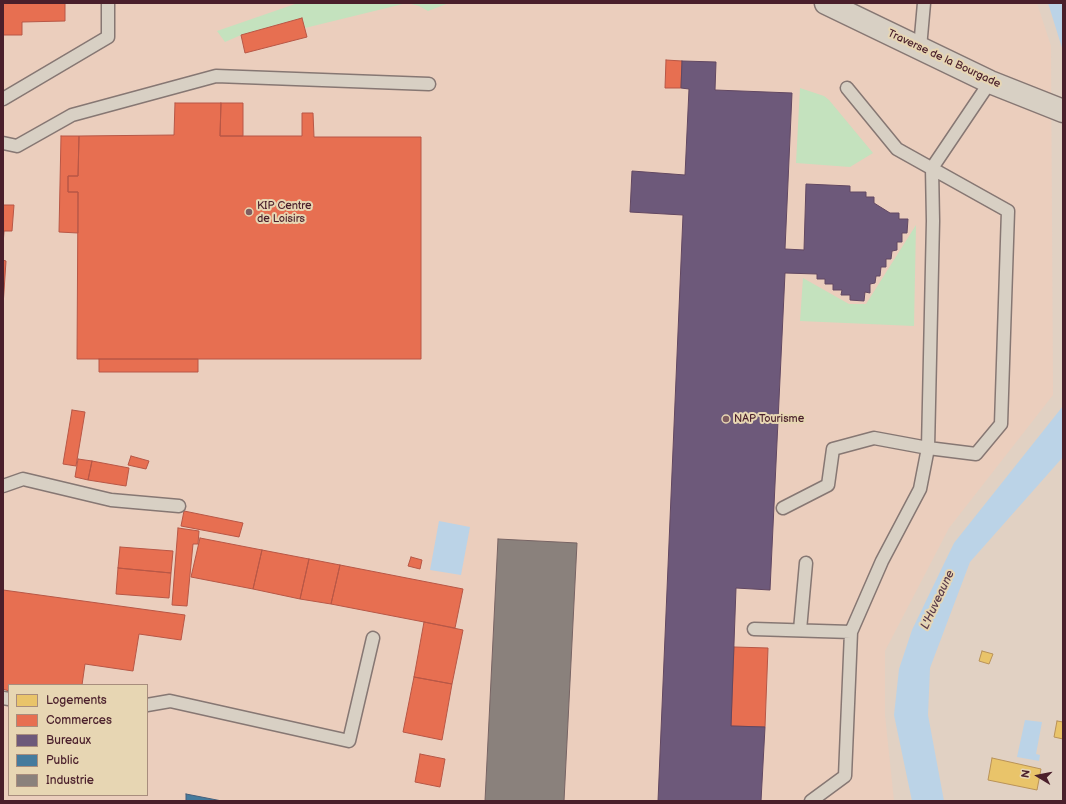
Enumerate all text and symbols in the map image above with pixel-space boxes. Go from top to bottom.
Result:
street label: Traverse de la Bourgade [885,27,1003,91]
place label: KIP Centre de Loisirs [257,199,312,225]
marker: KIP Centre de Loisirs [244,207,254,217]
place label: NAP Tourisme [734,412,804,426]
marker: NAP Tourisme [721,414,731,424]
water label: L'Huveaune [918,568,958,632]
legend [8,684,148,796]
text: Logements [46,693,107,708]
text: Commerces [46,713,112,728]
text: Bureaux [46,733,91,748]
text: Public [46,753,79,768]
north arrow [1018,756,1058,796]
text: N [1019,769,1033,779]
text: Industrie [46,773,94,788]

